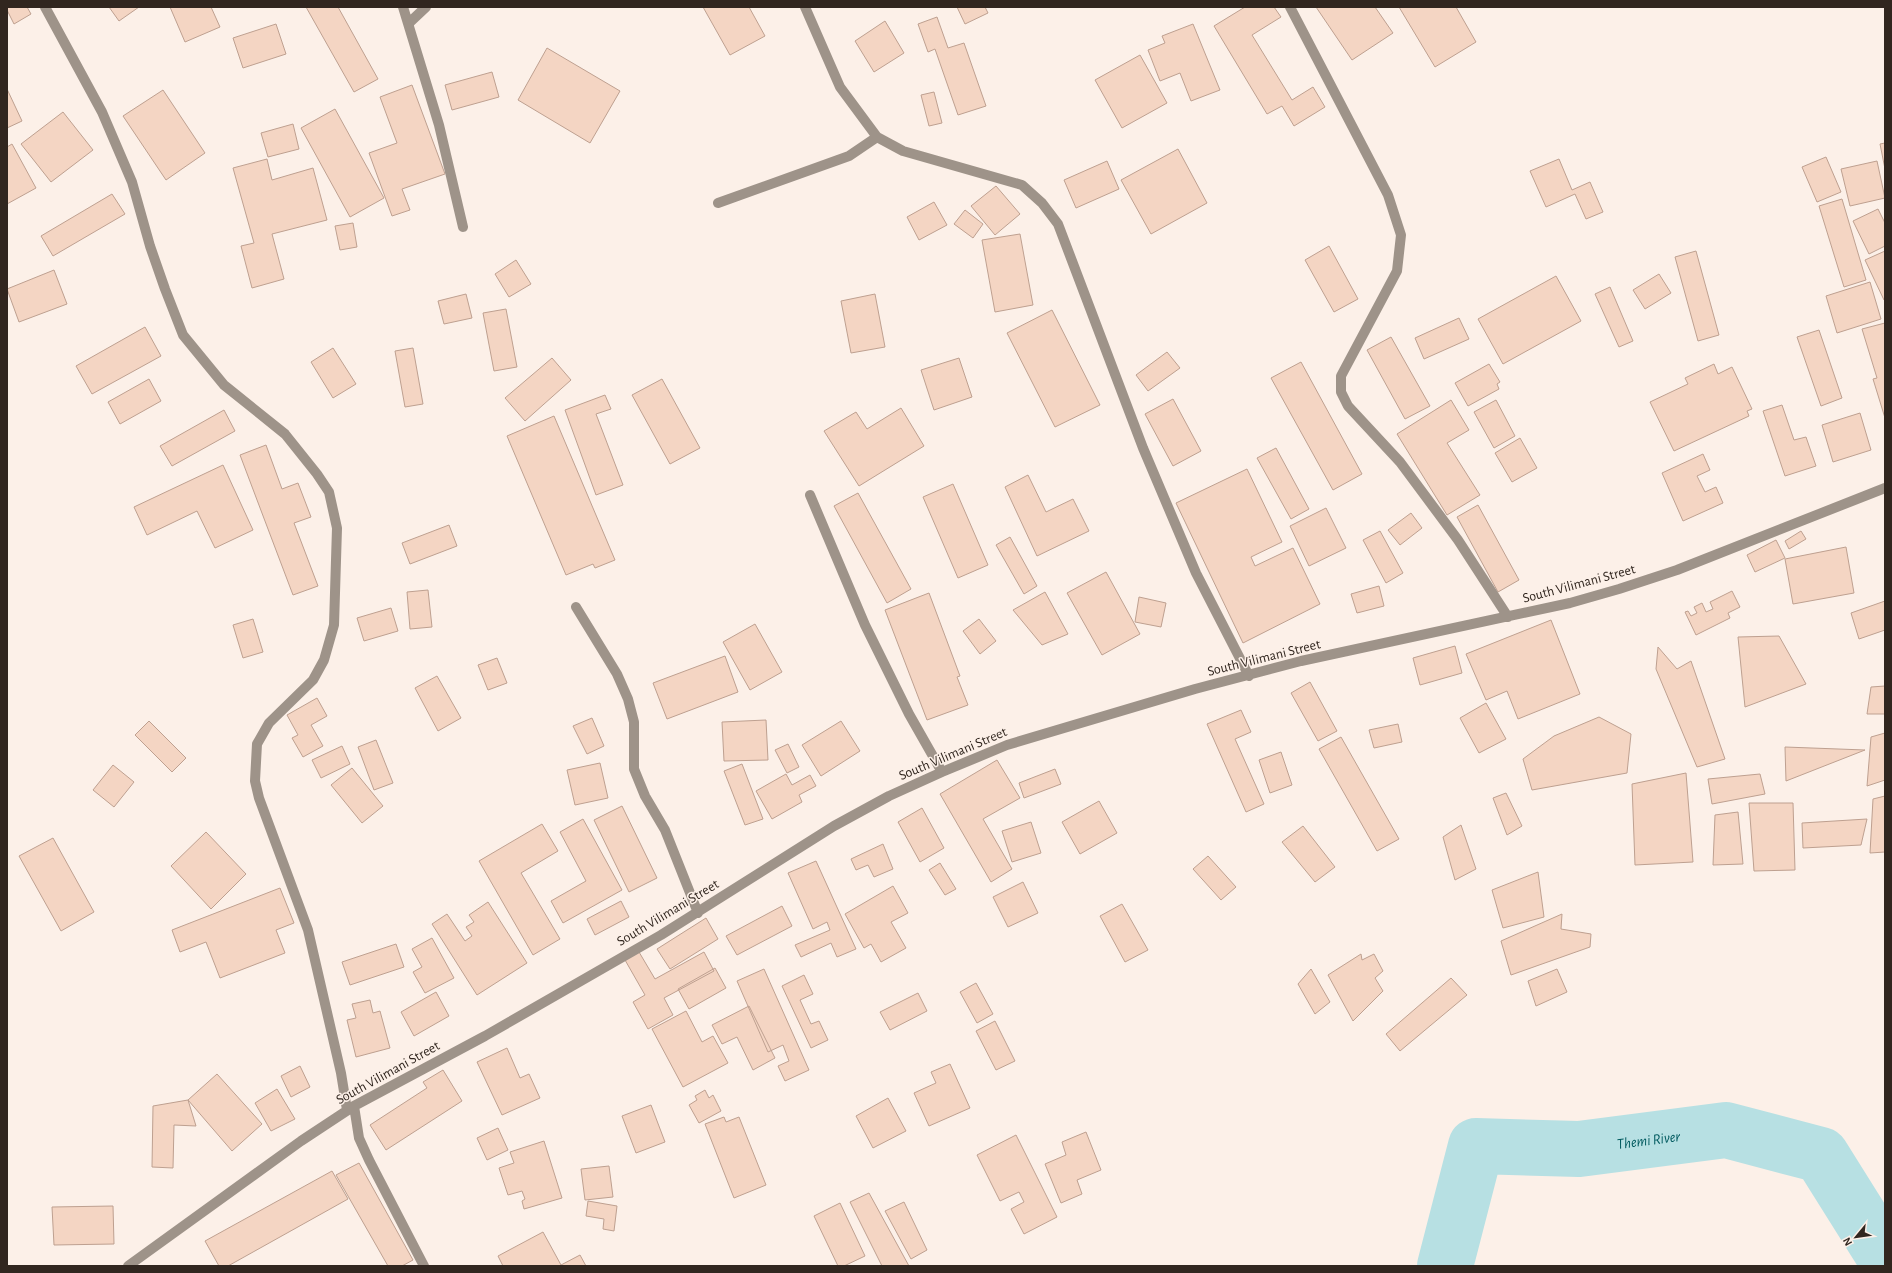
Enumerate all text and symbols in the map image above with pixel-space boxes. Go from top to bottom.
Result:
street label: South Vilimani Street [1521,562,1637,606]
street label: South Vilimani Street [1206,637,1322,679]
street label: South Vilimani Street [897,725,1010,783]
street label: South Vilimani Street [615,877,722,949]
street label: South Vilimani Street [334,1039,443,1107]
water label: Themi River [1616,1128,1682,1152]
north arrow [1836,1217,1876,1257]
text: N [1841,1236,1854,1248]

